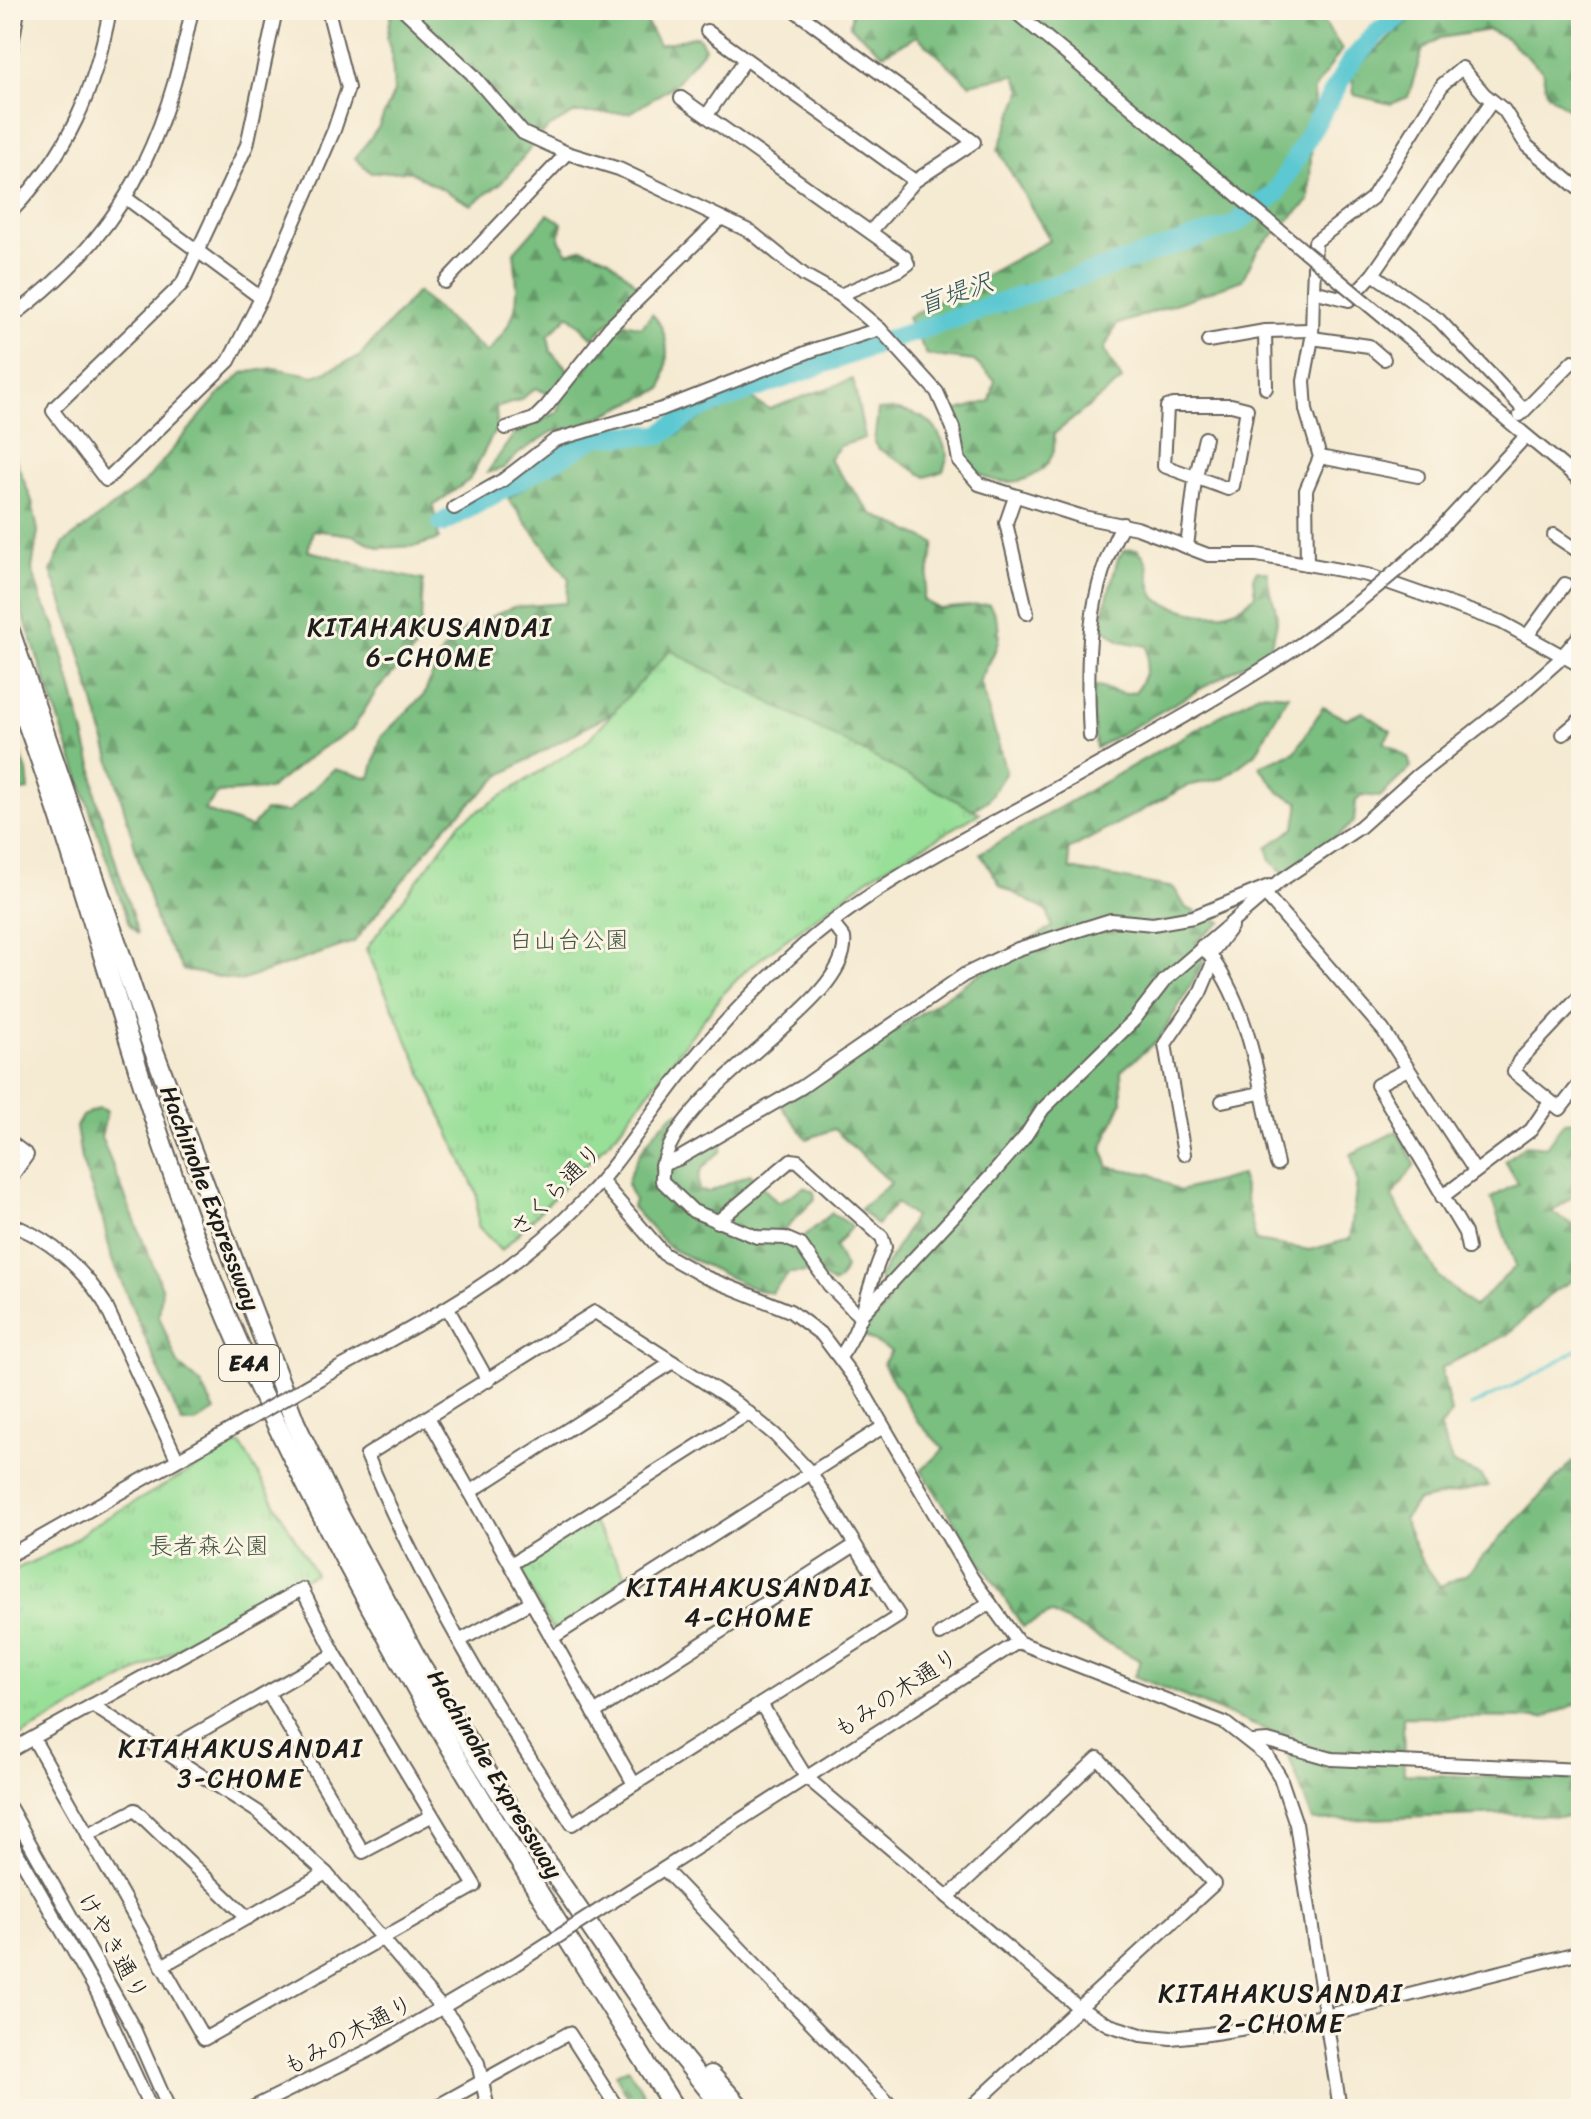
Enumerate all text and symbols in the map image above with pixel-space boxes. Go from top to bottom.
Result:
water label: 盲堤沢 [911,258,1000,327]
district label: KITAHAKUSANDAI 6-CHOME [307,604,553,680]
park label: 白山台公園 [509,919,629,961]
street label: Hachinohe Expressway [148,1079,273,1317]
street label: さくら通り [499,1132,613,1248]
road number: E4A [219,1345,279,1381]
park label: 長者森公園 [149,1525,269,1567]
district label: KITAHAKUSANDAI 4-CHOME [626,1564,872,1640]
street label: もみの木通り [824,1636,968,1750]
street label: Hachinohe Expressway [416,1661,575,1888]
district label: KITAHAKUSANDAI 3-CHOME [118,1725,364,1801]
street label: けやき通り [66,1883,160,2009]
district label: KITAHAKUSANDAI 2-CHOME [1158,1970,1404,2046]
street label: もみの木通り [275,1983,421,2087]

